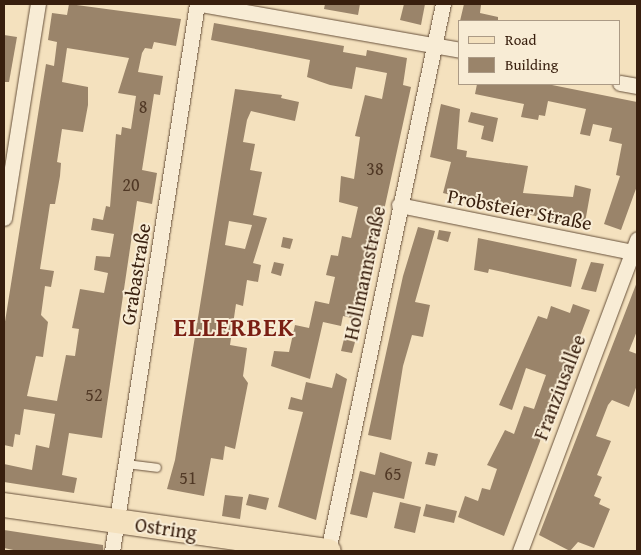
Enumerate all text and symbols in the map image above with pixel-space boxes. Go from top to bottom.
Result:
legend [458,20,621,85]
text: Road [505,29,536,50]
text: Building [505,54,558,75]
house number: 8 [139,96,147,118]
house number: 38 [366,158,384,180]
house number: 20 [122,174,140,196]
street label: Probsteier Straße [446,183,594,235]
street label: Hollmannstraße [338,204,390,342]
street label: Grabastraße [115,221,155,327]
district label: ELLERBEK [173,312,295,342]
street label: Franziusallee [528,331,590,443]
house number: 52 [85,384,103,406]
house number: 65 [384,463,402,485]
house number: 51 [179,467,197,489]
street label: Ostring [134,512,198,544]

